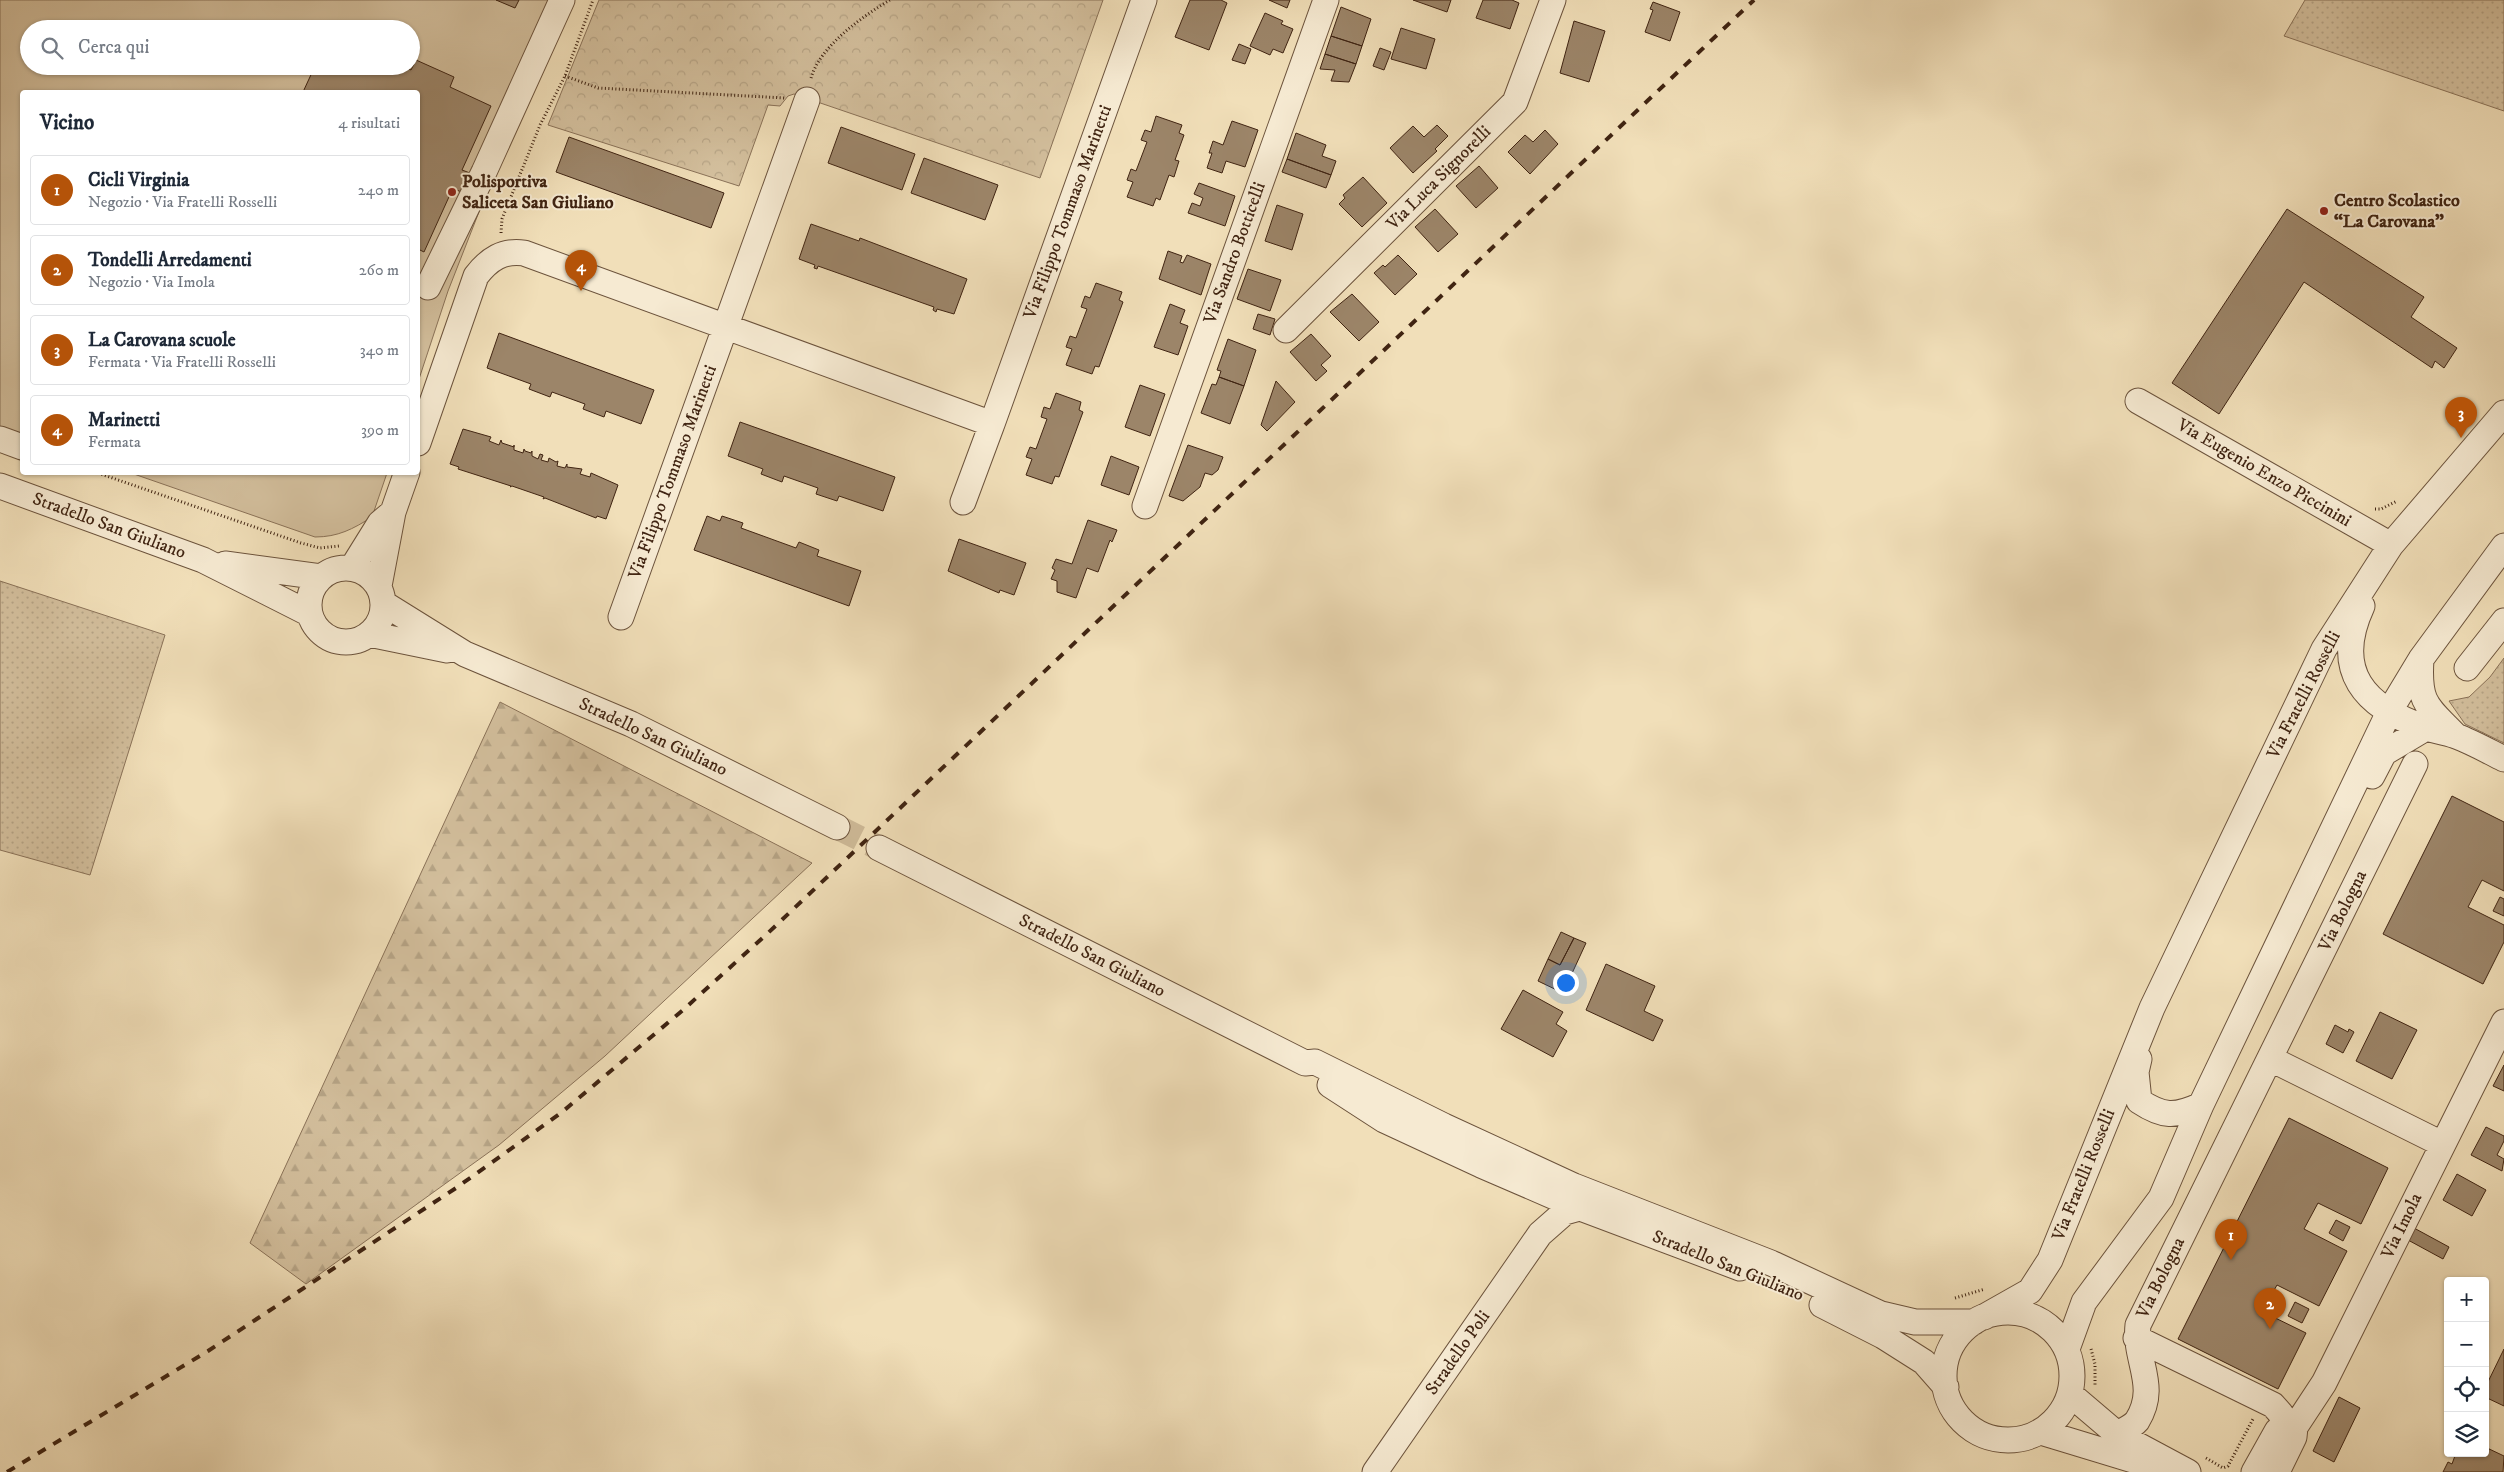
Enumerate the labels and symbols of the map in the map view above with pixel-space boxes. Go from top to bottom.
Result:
street label: Via Filippo Tommaso Marinetti [1019,102,1117,323]
street label: Via Luca Signorelli [1381,121,1496,236]
place label: Polisportiva Saliceta San Giuliano [462,171,614,214]
street label: Via Sandro Botticelli [1199,179,1271,328]
marker: Polisportiva Saliceta San Giuliano [446,186,458,198]
place label: Centro Scolastico “La Carovana” [2334,190,2460,233]
marker: Centro Scolastico “La Carovana” [2318,205,2330,217]
pin: 4 [565,250,597,291]
street label: Via Filippo Tommaso Marinetti [624,362,722,583]
pin: 3 [2445,397,2477,438]
street label: Via Eugenio Enzo Piccinini [2172,414,2355,532]
street label: Stradello San Giuliano [29,488,189,564]
street label: Via Fratelli Rosselli [2262,628,2346,763]
street label: Stradello San Giuliano [575,693,731,781]
street label: Via Bologna [2314,867,2372,956]
street label: Stradello San Giuliano [1015,910,1169,1003]
your location [1553,970,1579,996]
street label: Via Fratelli Rosselli [2047,1106,2120,1245]
street label: Via Imola [2376,1189,2427,1263]
pin: 1 [2215,1219,2247,1260]
street label: Stradello San Giuliano [1649,1226,1807,1307]
street label: Via Bologna [2132,1234,2190,1323]
pin: 2 [2254,1288,2286,1329]
street label: Stradello Poli [1421,1306,1495,1400]

